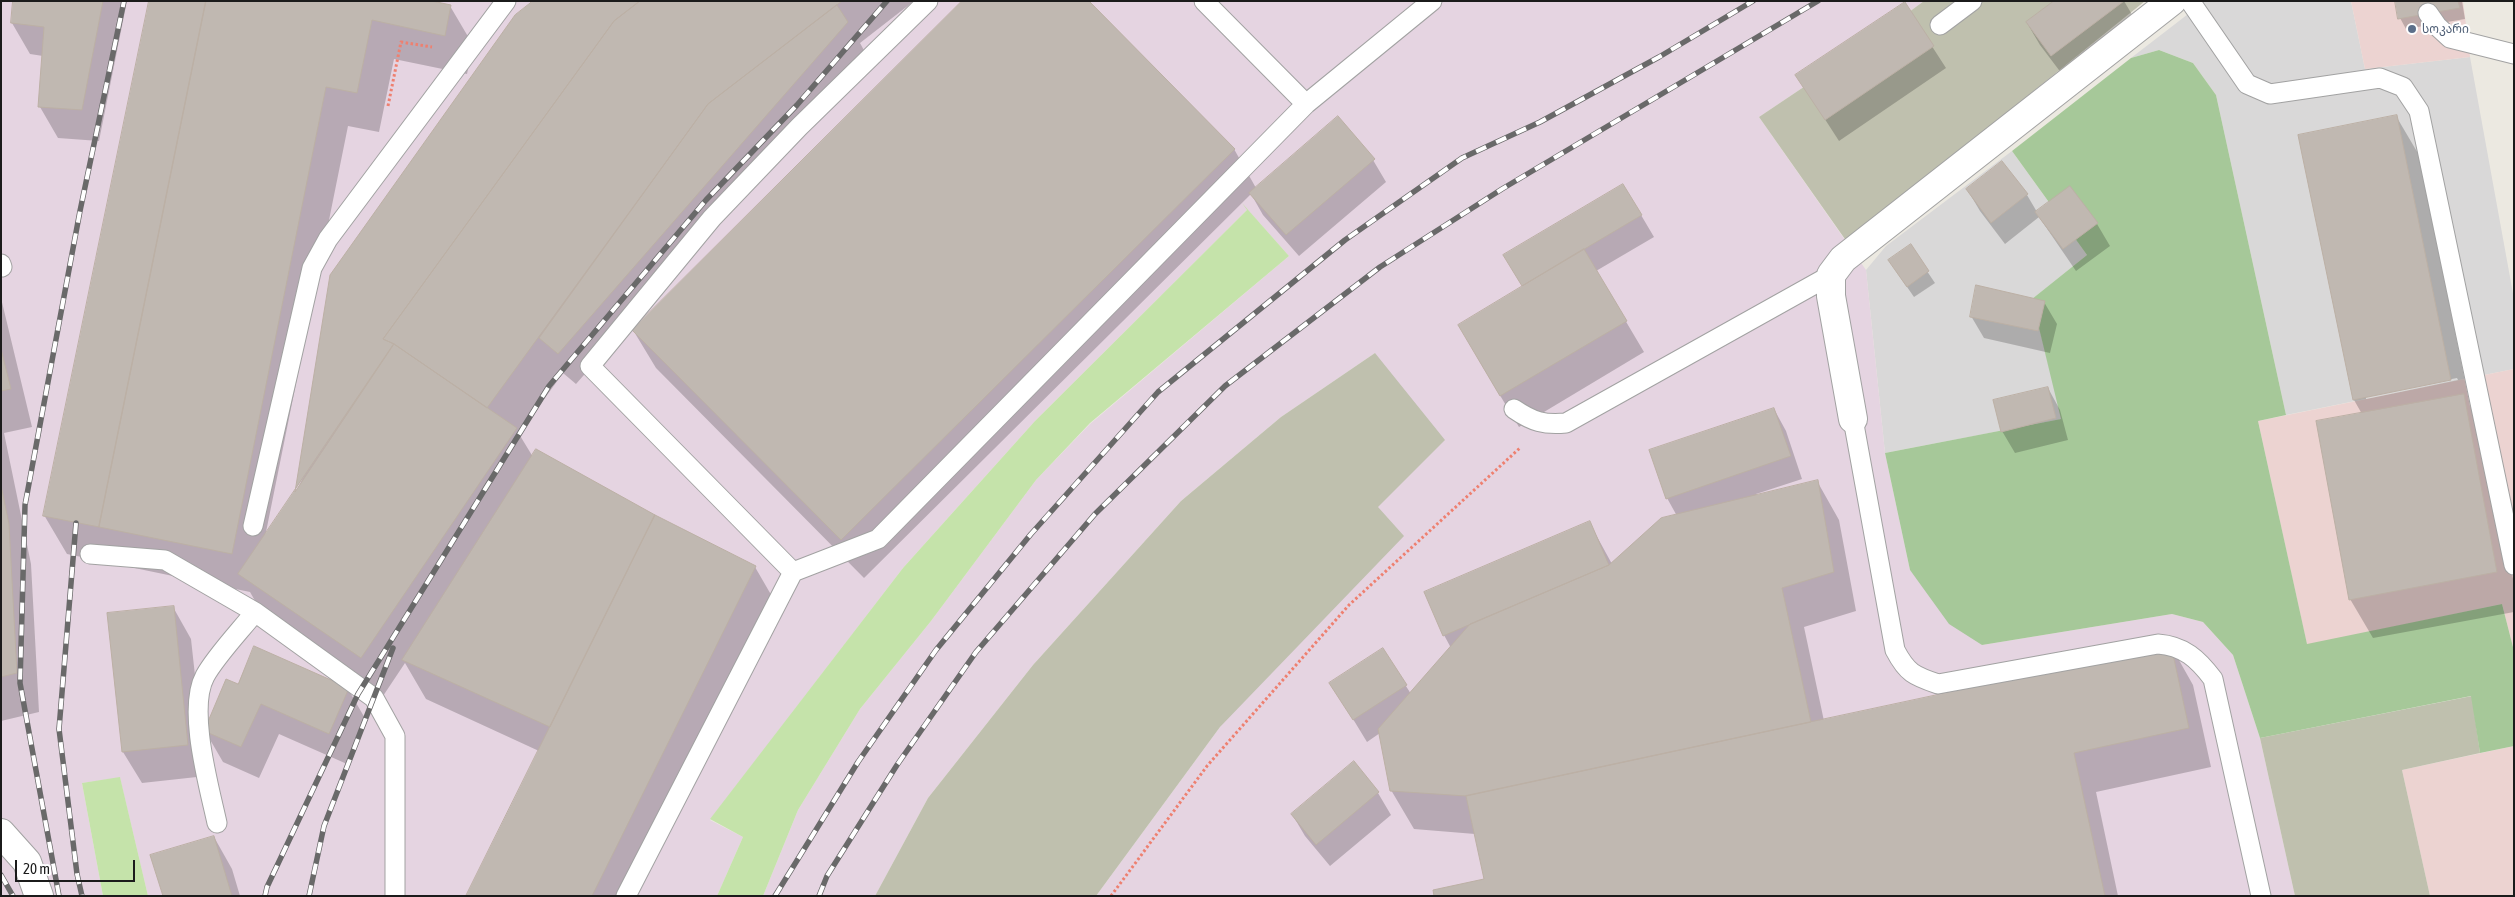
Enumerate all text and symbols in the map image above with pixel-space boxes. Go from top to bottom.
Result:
place label: სოკარი [2422,22,2469,36]
marker: სოკარი [2406,23,2418,35]
scale bar [18,850,138,882]
text: 20 m [23,860,50,877]

